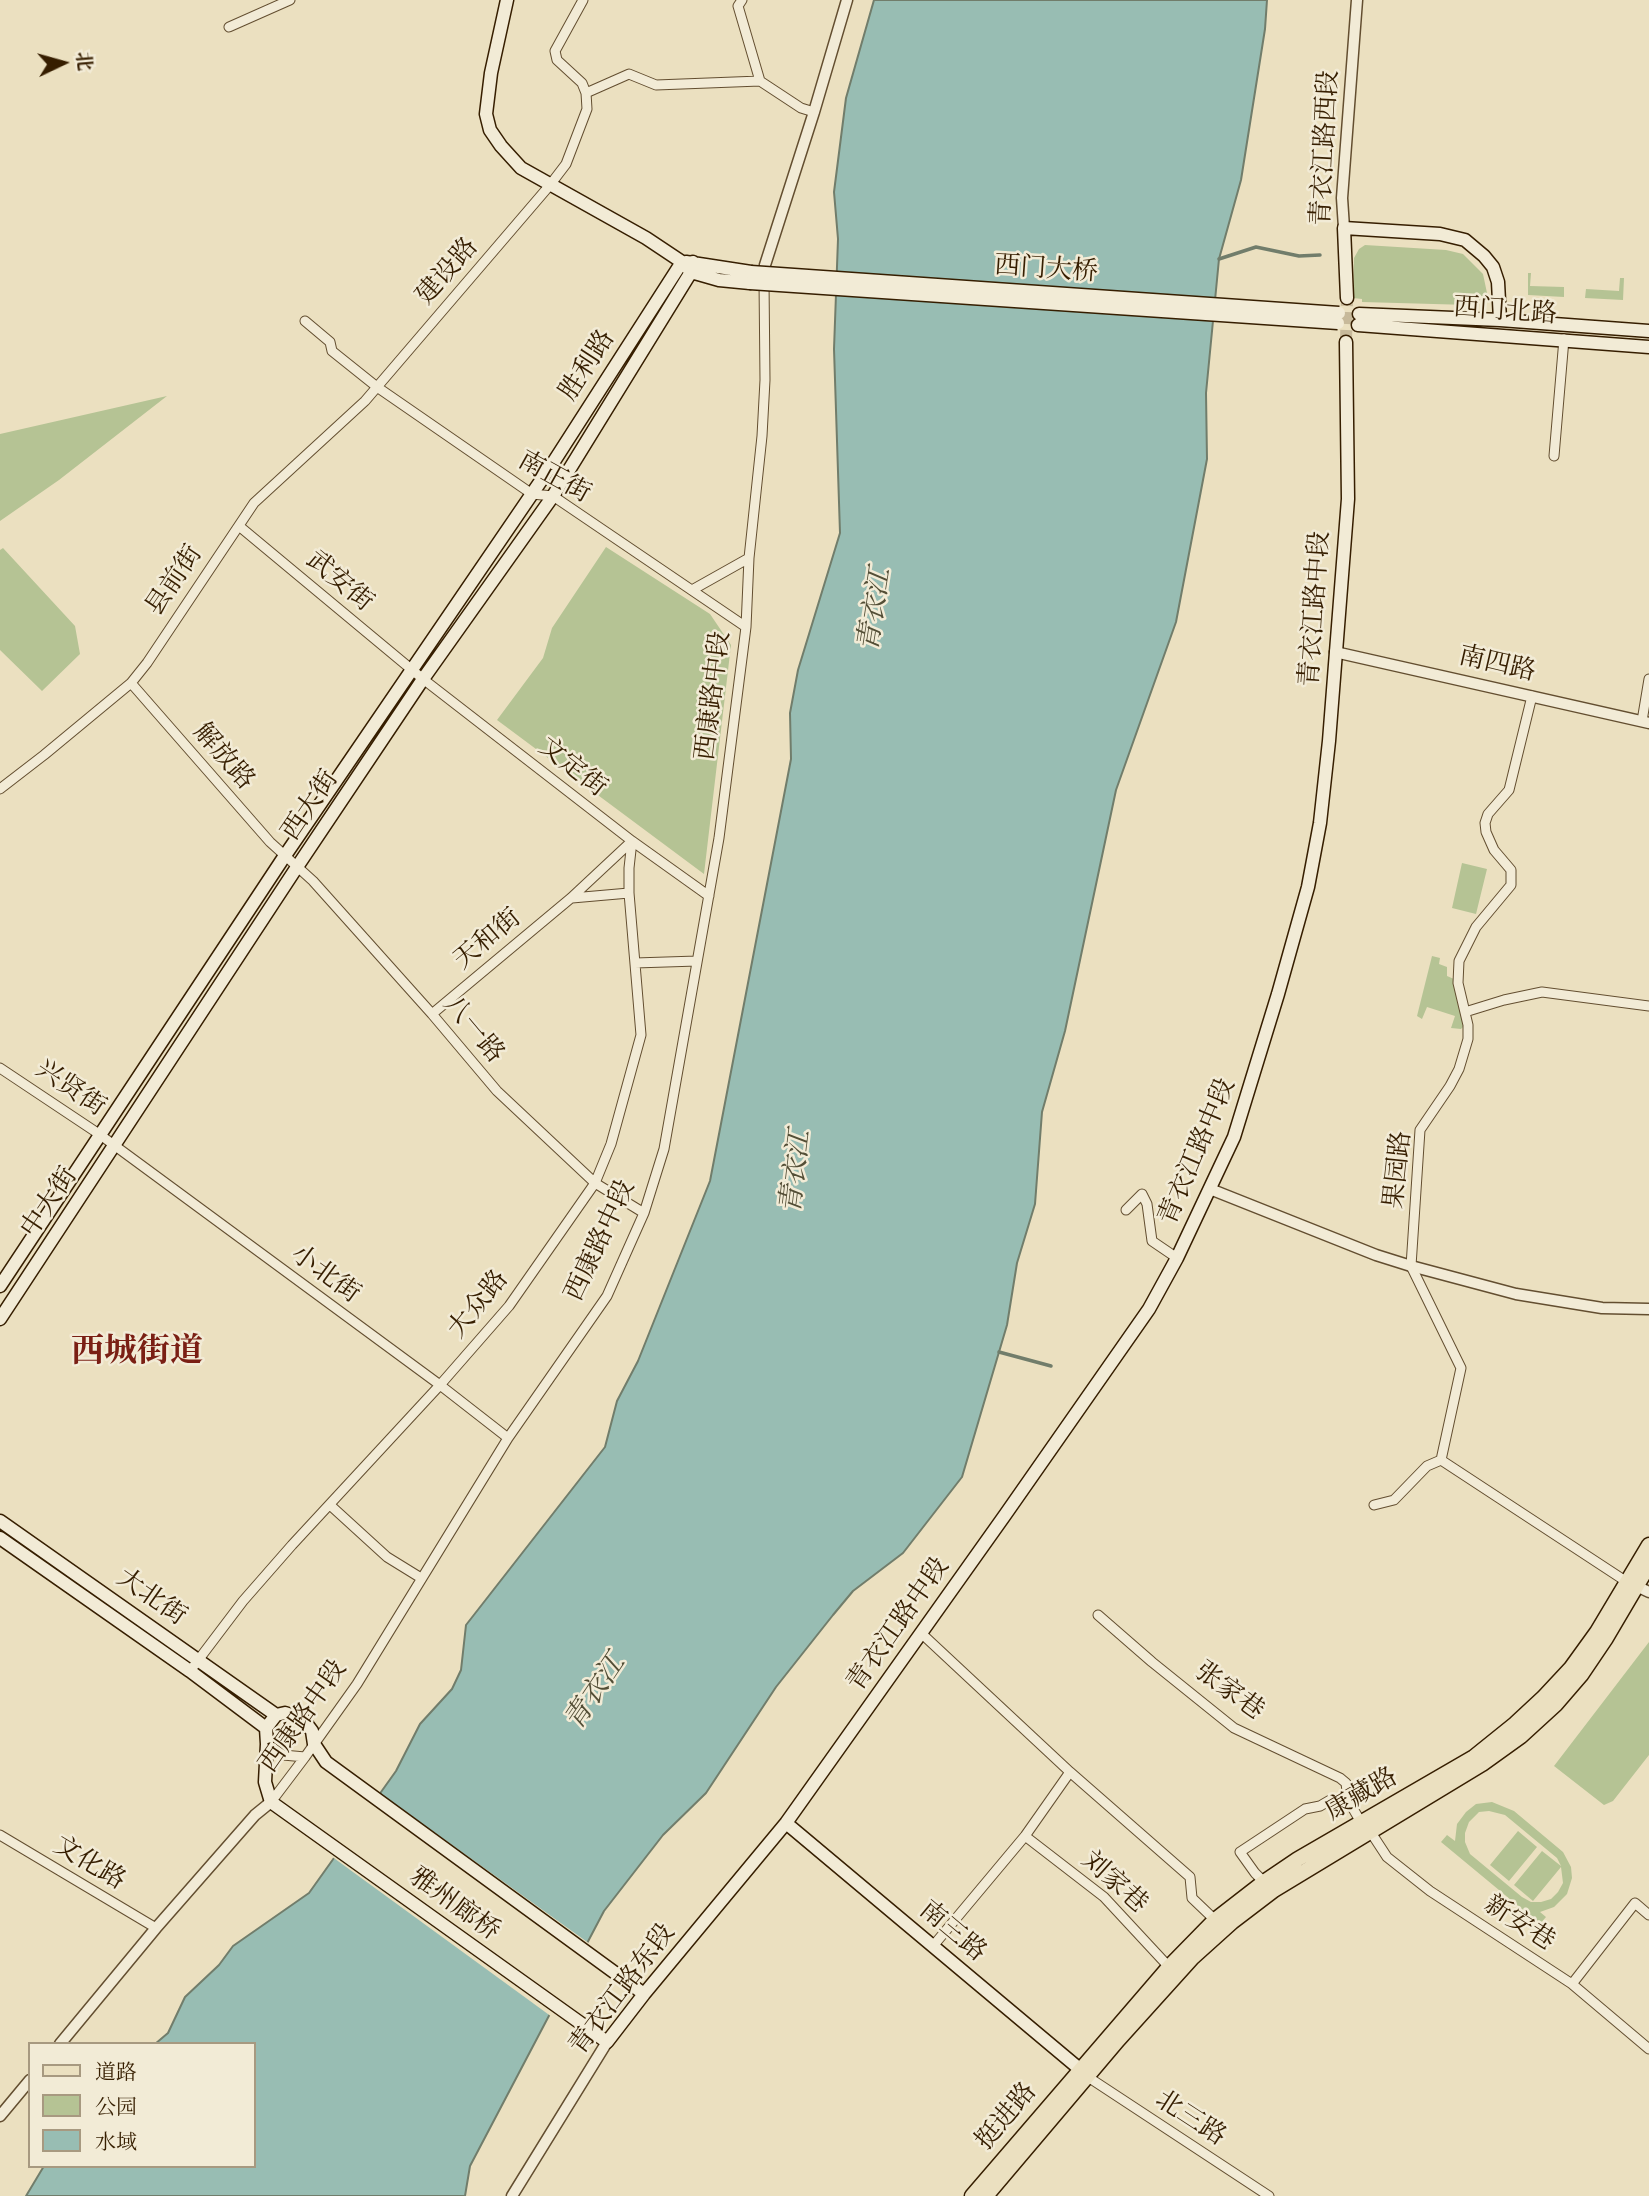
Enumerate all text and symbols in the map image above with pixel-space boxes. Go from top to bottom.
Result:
north arrow [28,28,98,98]
text: 北 [71,51,97,72]
street label: 青衣江路西段 [1306,69,1346,227]
street label: 建设路 [411,232,485,312]
street label: 西门大桥 [993,251,1099,289]
street label: 西门北路 [1452,293,1558,331]
street label: 胜利路 [554,325,622,407]
street label: 南正街 [512,445,596,511]
street label: 青衣江路中段 [1295,530,1337,688]
street label: 县前街 [140,540,210,622]
street label: 武安街 [299,545,379,619]
water label: 青衣江 [853,566,899,654]
street label: 西康路中段 [691,630,737,762]
street label: 南四路 [1455,641,1539,689]
street label: 解放路 [186,717,260,797]
street label: 文定街 [532,732,612,804]
street label: 西大街 [276,765,346,847]
street label: 天和街 [448,903,528,977]
street label: 八一路 [436,990,510,1070]
street label: 兴贤街 [29,1054,111,1124]
street label: 青衣江路中段 [1153,1074,1243,1230]
water label: 青衣江 [775,1128,819,1216]
street label: 果园路 [1379,1130,1419,1210]
street label: 中大街 [15,1162,85,1244]
street label: 西康路中段 [559,1175,643,1307]
street label: 小北街 [284,1239,366,1311]
street label: 大众路 [442,1265,516,1345]
district label: 西城街道 [71,1333,203,1373]
street label: 青衣江路中段 [841,1552,957,1698]
street label: 大北街 [110,1563,192,1633]
water label: 青衣江 [559,1649,633,1737]
street label: 西康路中段 [254,1655,354,1779]
street label: 张家巷 [1188,1656,1270,1728]
street label: 康藏路 [1320,1762,1404,1828]
street label: 文化路 [48,1831,130,1897]
street label: 刘家巷 [1075,1845,1153,1921]
street label: 雅州廊桥 [403,1862,505,1948]
street label: 新安巷 [1478,1890,1560,1958]
street label: 南三路 [912,1895,992,1969]
street label: 青衣江路东段 [564,1918,682,2062]
legend [28,2042,256,2168]
text: 道路 [95,2060,137,2086]
street label: 挺进路 [970,2077,1044,2157]
street label: 北三路 [1149,2085,1231,2153]
text: 公园 [95,2095,137,2121]
text: 水域 [95,2130,137,2156]

